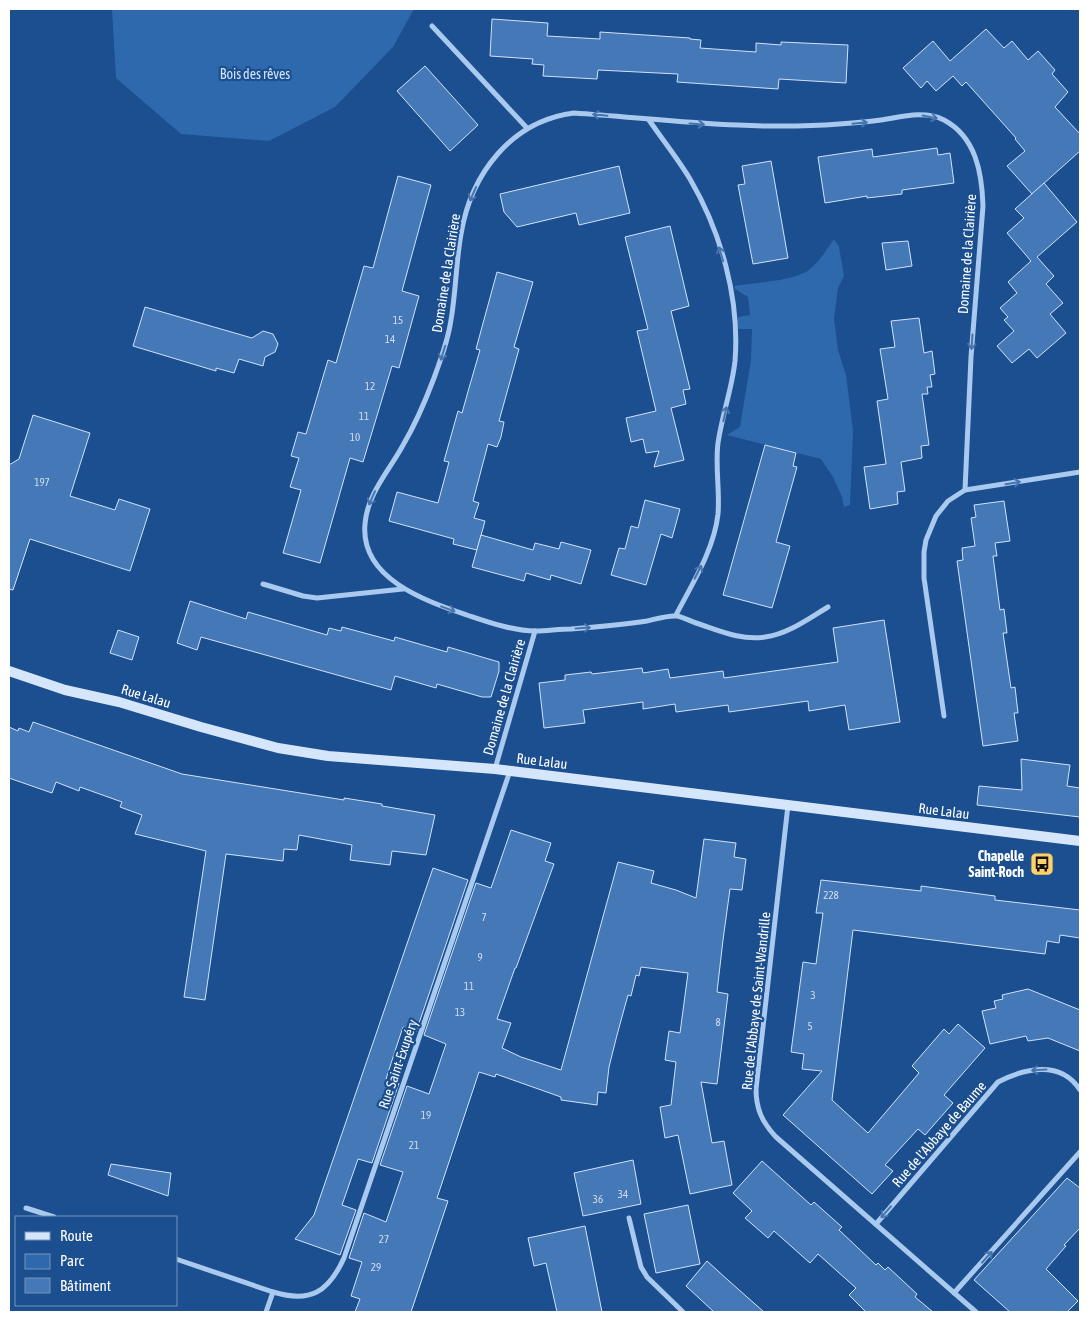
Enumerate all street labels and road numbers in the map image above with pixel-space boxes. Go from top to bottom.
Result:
street label: Domaine de la Clairière [955,193,979,315]
street label: Domaine de la Clairière [429,212,463,334]
street label: Domaine de la Clairière [480,637,528,757]
street label: Rue Lalau [119,681,173,711]
street label: Rue Lalau [516,750,568,772]
street label: Rue Lalau [918,800,970,822]
street label: Rue de l'Abbaye de Saint-Wandrille [739,911,773,1091]
street label: Rue Saint-Exupéry [375,1017,421,1111]
street label: Rue de l'Abbaye de Baume [889,1078,989,1190]

